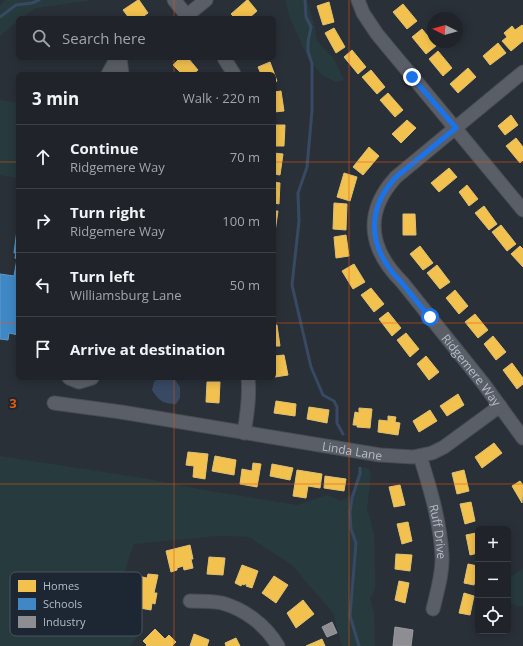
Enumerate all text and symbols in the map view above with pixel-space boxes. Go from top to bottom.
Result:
north arrow [427,12,463,48]
search box [16,16,276,60]
icon: search [30,27,52,49]
text: Search here [62,28,146,48]
route end [403,68,421,86]
text: 3 min [32,87,79,110]
text: Walk · 220 m [183,89,260,107]
text: Continue [70,138,138,158]
icon: ahead [32,146,54,168]
text: 70 m [230,148,260,166]
text: Ridgemere Way [70,158,165,176]
text: Turn right [70,202,145,222]
icon: right [32,210,54,232]
text: 100 m [222,212,260,230]
text: Ridgemere Way [70,222,165,240]
text: Turn left [70,266,135,286]
icon: left [32,274,54,296]
text: 50 m [230,276,260,294]
text: Williamsburg Lane [70,286,182,304]
route start [421,308,439,326]
street label: Ridgemere Way [438,330,506,410]
icon: arrive [32,338,54,360]
text: Arrive at destination [70,339,225,359]
text: 3 [9,394,17,412]
street label: Linda Lane [321,437,384,464]
street label: Ruff Drive [426,502,451,560]
map controls [475,526,511,634]
button: + [475,526,511,562]
button: − [475,562,511,598]
legend [10,572,142,636]
text: Homes [43,578,79,593]
text: Schools [43,596,82,611]
button: locate [475,598,511,634]
text: Industry [43,614,86,629]

